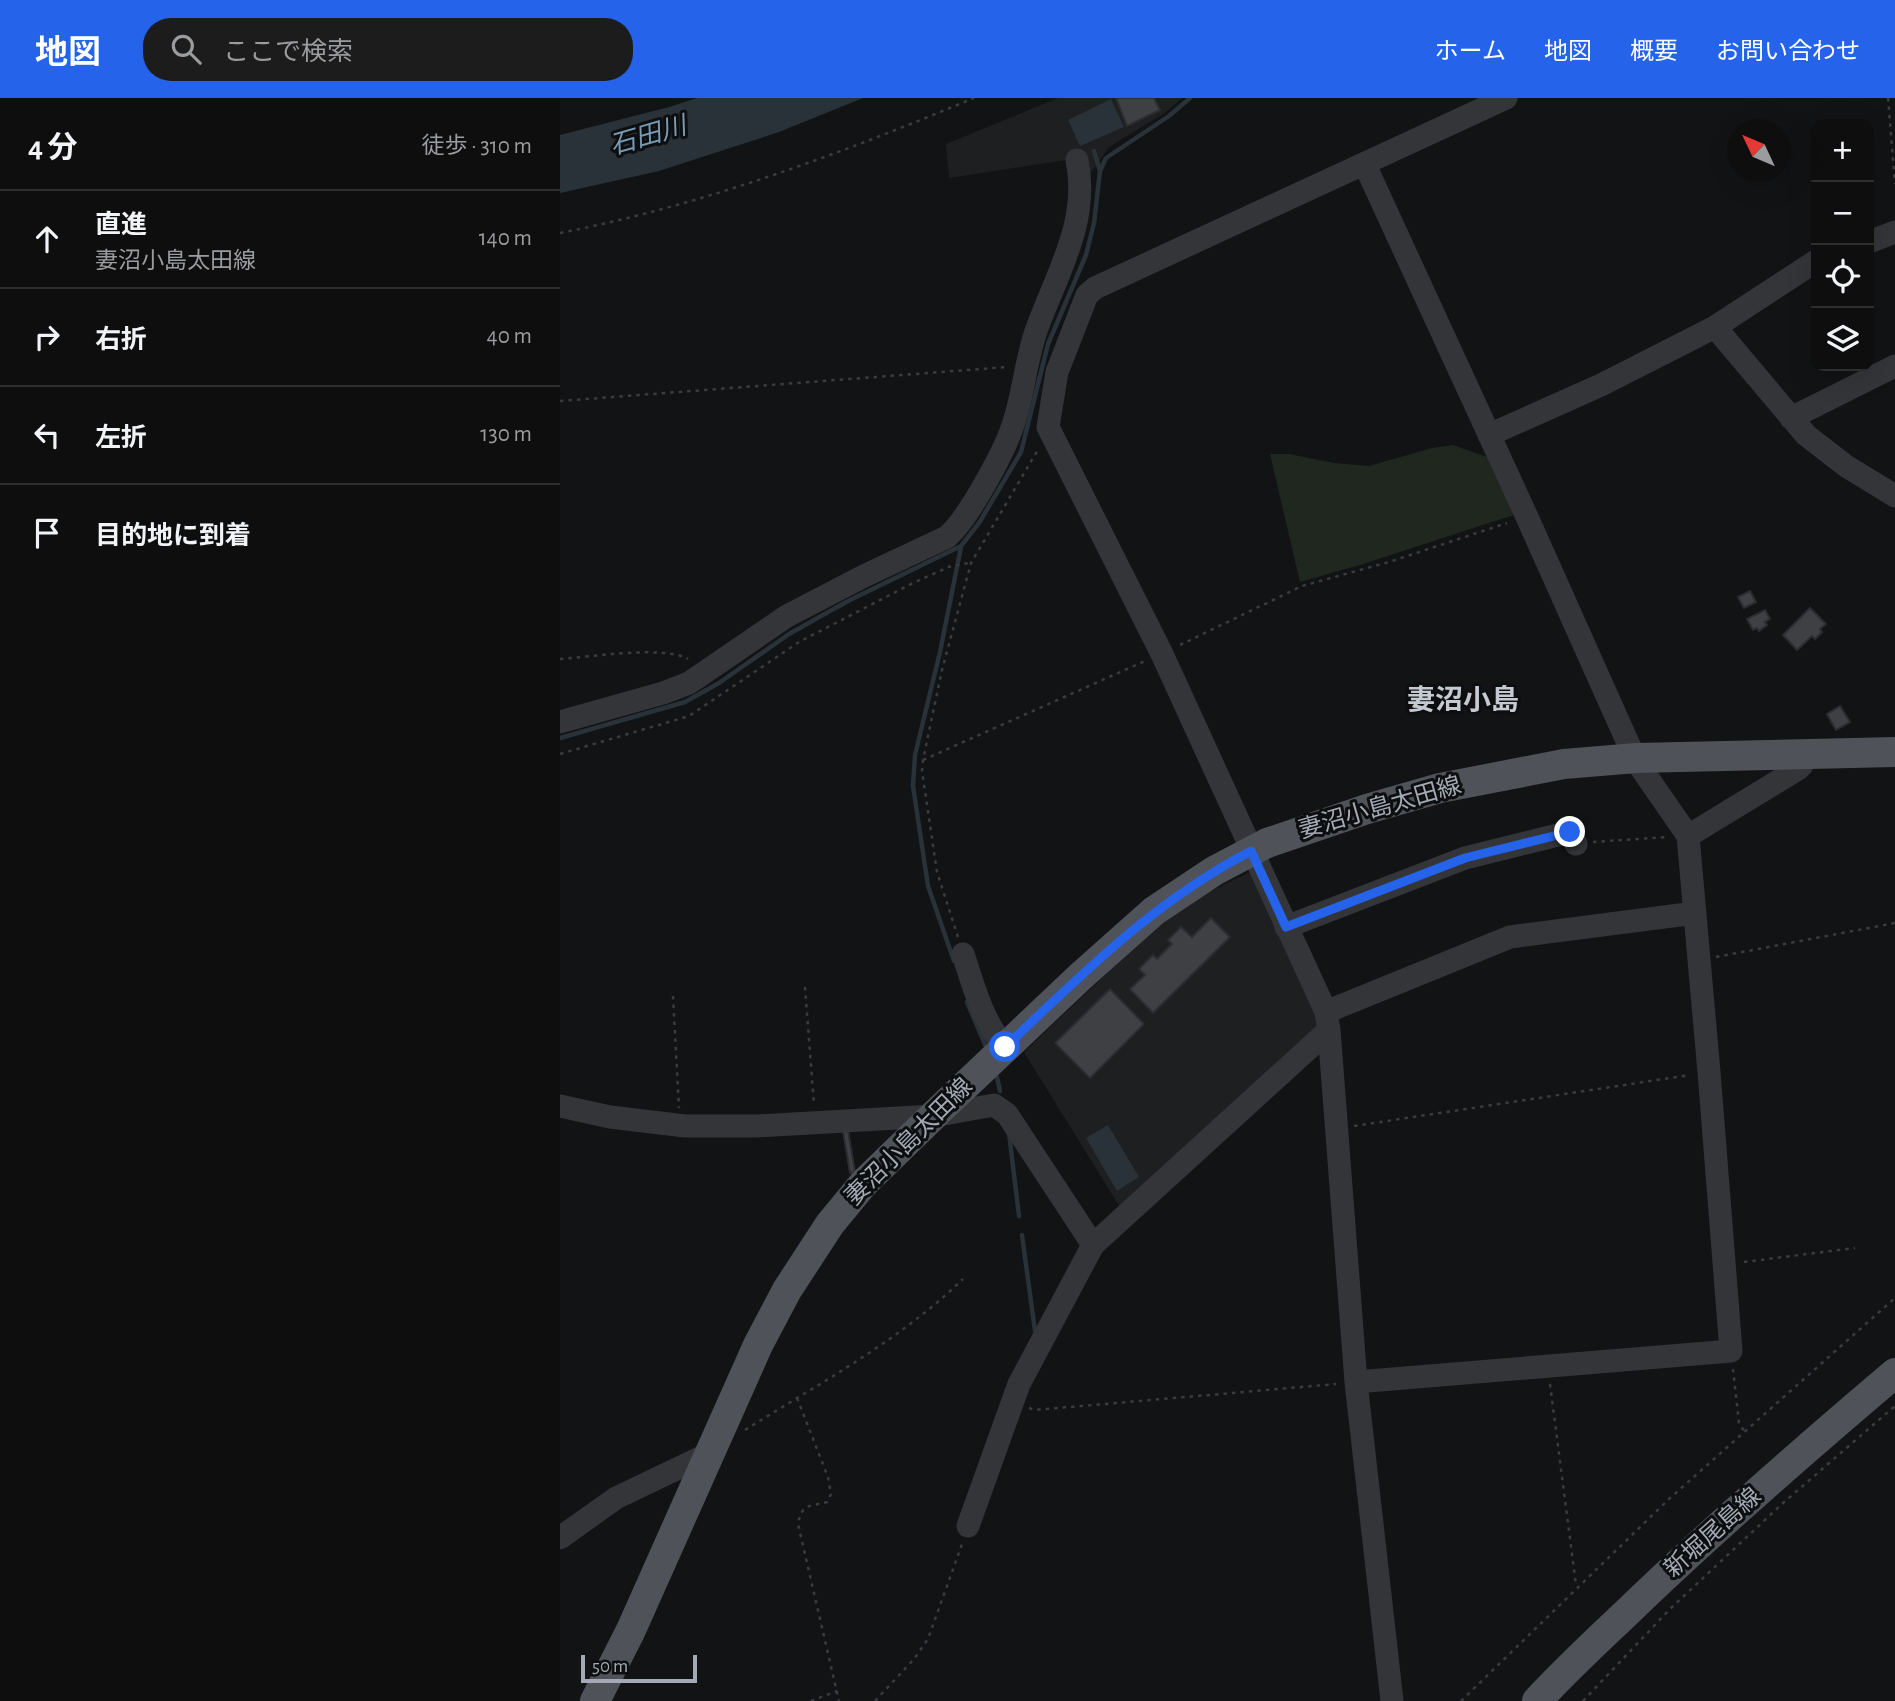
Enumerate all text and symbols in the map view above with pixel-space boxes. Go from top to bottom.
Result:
search box [143,18,633,81]
icon: search [167,30,205,68]
text: 地図 [35,37,101,70]
text: ここで検索 [223,39,353,65]
text: ホーム [1435,40,1506,64]
text: 地図 [1544,40,1592,64]
text: 概要 [1630,40,1678,64]
text: お問い合わせ [1716,40,1860,64]
water label: 石田川 [607,112,692,159]
north arrow [1727,119,1790,182]
map controls [1811,119,1874,371]
button: + [1811,119,1874,182]
text: 4 分 [28,133,78,163]
text: 徒歩 · 310 m [421,135,532,158]
button: − [1811,182,1874,245]
text: 直進 [95,212,147,238]
icon: ahead [28,220,66,258]
text: 140 m [479,227,532,250]
button: locate [1811,245,1874,308]
text: 妻沼小島太田線 [95,250,256,273]
button: layers [1811,308,1874,371]
icon: right [28,318,66,356]
text: 40 m [487,325,532,348]
text: 右折 [95,327,147,353]
icon: left [28,416,66,454]
text: 130 m [480,423,532,446]
text: 左折 [95,425,147,451]
icon: arrive [28,514,66,552]
text: 目的地に到着 [95,523,251,549]
district label: 妻沼小島 [1407,684,1519,715]
street label: 妻沼小島太田線 [1295,771,1464,843]
route end [1554,816,1585,847]
route start [989,1031,1020,1062]
street label: 妻沼小島太田線 [840,1073,977,1210]
street label: 新堀尾島線 [1659,1482,1766,1582]
scale bar [581,1652,696,1684]
text: 50 m [592,1657,628,1676]

